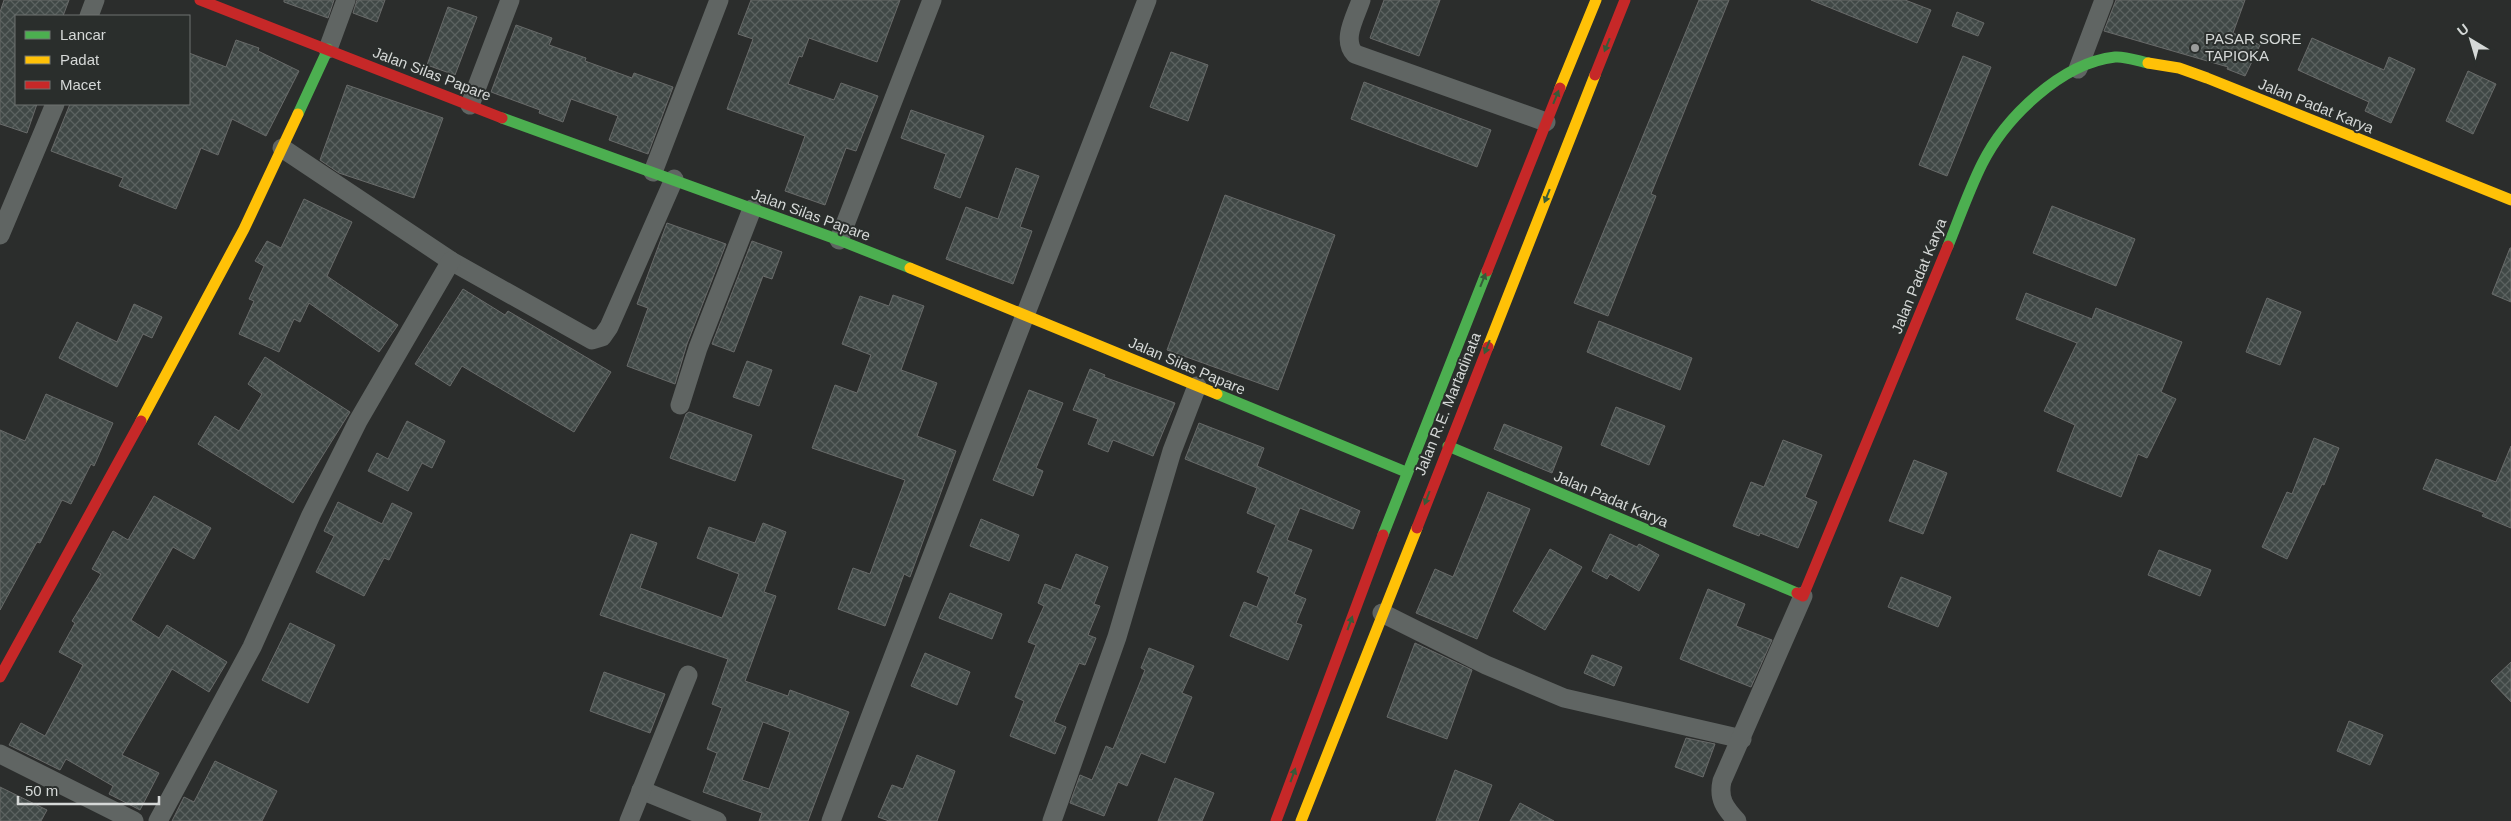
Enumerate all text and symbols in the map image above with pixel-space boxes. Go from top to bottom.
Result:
legend [15,15,190,105]
north arrow [2446,15,2496,65]
text: U [2454,20,2472,39]
text: Lancar [60,26,106,43]
place label: PASAR SORE TAPIOKA [2205,30,2301,64]
one-way arrow [1603,38,1611,52]
marker: PASAR SORE TAPIOKA [2189,42,2201,54]
street label: Jalan Silas Papare [371,43,494,104]
text: Padat [60,51,100,68]
street label: Jalan Padat Karya [2256,75,2377,137]
text: Macet [60,76,102,93]
one-way arrow [1553,90,1561,104]
street label: Jalan Silas Papare [749,185,873,244]
one-way arrow [1543,189,1551,204]
street label: Jalan Padat Karya [1888,215,1950,336]
one-way arrow [1479,273,1487,287]
street label: Jalan R.E. Martadinata [1411,329,1484,478]
street label: Jalan Silas Papare [1126,333,1248,398]
one-way arrow [1483,340,1491,355]
street label: Jalan Padat Karya [1551,467,1672,531]
one-way arrow [1423,491,1431,506]
one-way arrow [1346,615,1354,630]
one-way arrow [1290,768,1297,783]
scale bar [18,774,159,806]
text: 50 m [25,782,58,799]

